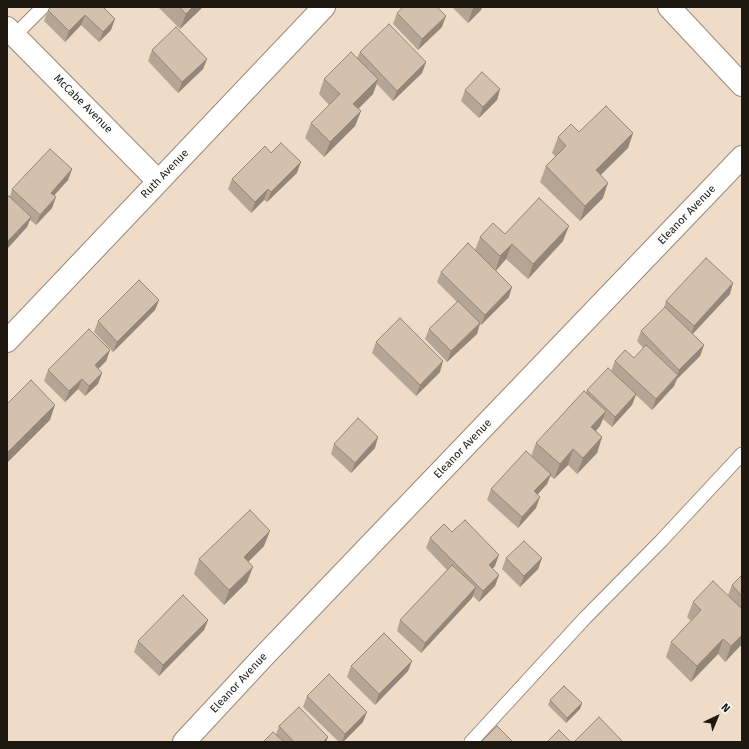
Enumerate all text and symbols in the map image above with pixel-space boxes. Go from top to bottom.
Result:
street label: McCabe Avenue [51,72,115,136]
street label: Ruth Avenue [138,147,192,201]
street label: Eleanor Avenue [655,183,719,247]
street label: Eleanor Avenue [431,417,495,481]
street label: Eleanor Avenue [208,650,270,716]
north arrow [697,697,737,737]
text: N [719,701,733,715]

